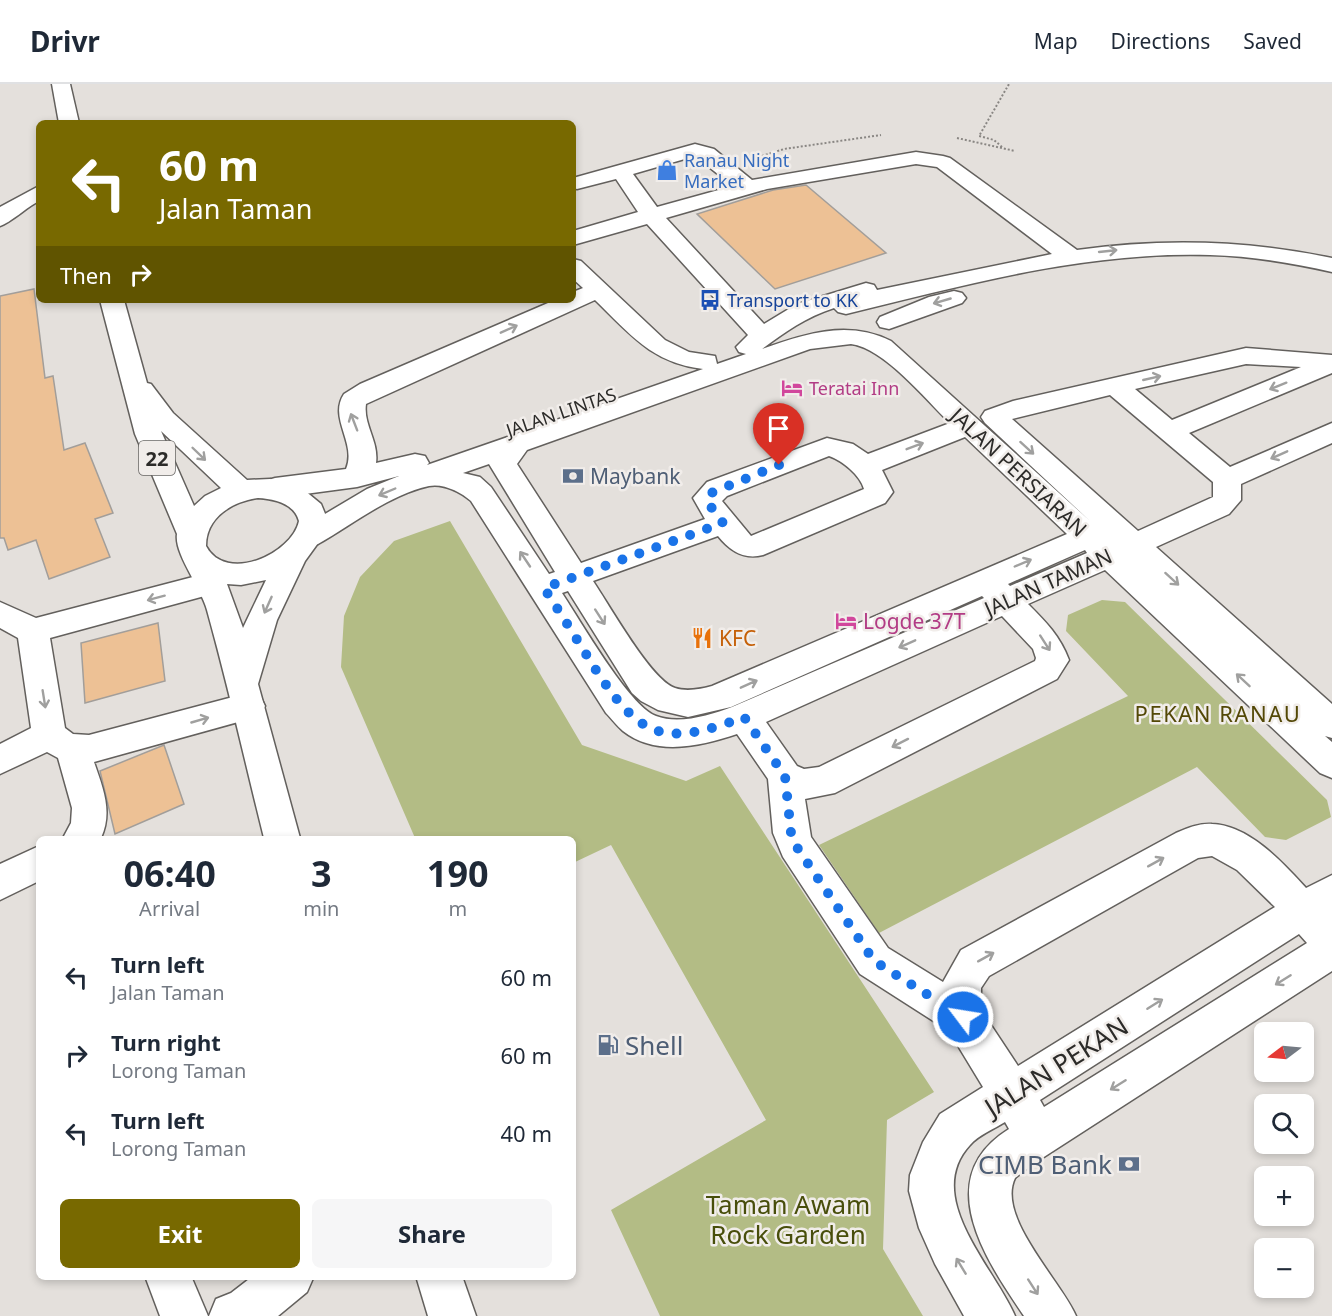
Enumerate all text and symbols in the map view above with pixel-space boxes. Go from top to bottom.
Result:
text: Drivr [30,22,100,60]
text: Map [1034,27,1078,55]
text: Directions [1111,27,1210,55]
text: Saved [1243,27,1302,55]
text: 60 m [159,136,259,193]
icon: left [60,144,138,222]
place label: Ranau Night Market [684,148,790,193]
shop icon: Ranau Night Market [655,158,679,182]
text: Jalan Taman [159,190,312,227]
one-way arrow [1098,245,1118,256]
icon: right [124,258,157,291]
text: Then [60,260,112,290]
bus stop icon: Transport to KK [698,288,722,312]
place label: Transport to KK [727,288,859,312]
one-way arrow [933,295,952,307]
one-way arrow [500,323,518,334]
one-way arrow [1142,371,1161,383]
hotel icon: Teratai Inn [780,376,804,400]
place label: Teratai Inn [809,376,899,400]
one-way arrow [1269,381,1288,392]
street label: JALAN LINTAS [501,382,619,443]
street label: JALAN PERSIARAN [943,400,1093,543]
pin [753,403,804,465]
icon: arrive [762,412,795,445]
one-way arrow [348,413,359,432]
one-way arrow [905,440,924,451]
road number: 22 [139,441,175,475]
one-way arrow [1020,441,1035,455]
one-way arrow [192,446,207,461]
one-way arrow [1270,450,1288,462]
place label: Maybank [590,462,681,490]
bank icon: Maybank [561,464,585,488]
one-way arrow [378,487,396,498]
street label: JALAN TAMAN [978,541,1116,623]
one-way arrow [519,552,531,568]
one-way arrow [1013,557,1032,568]
one-way arrow [1164,572,1179,586]
one-way arrow [147,593,166,605]
one-way arrow [261,596,273,614]
place label: Logde 37T [863,607,966,635]
one-way arrow [595,608,607,625]
hotel icon: Logde 37T [834,609,858,633]
place label: KFC [719,624,756,652]
restaurant icon: KFC [690,626,714,650]
one-way arrow [1038,635,1051,652]
one-way arrow [899,639,917,650]
one-way arrow [1236,673,1251,687]
one-way arrow [739,678,757,690]
one-way arrow [38,689,49,708]
district label: PEKAN RANAU [1135,698,1301,728]
one-way arrow [190,714,209,725]
one-way arrow [891,738,909,750]
text: 06:40 [123,849,216,898]
text: 3 [311,849,332,898]
text: 190 [427,849,489,898]
one-way arrow [1147,856,1164,868]
text: Arrival [139,895,200,922]
text: min [303,895,339,922]
text: m [448,895,467,922]
text: Turn left [111,949,205,979]
one-way arrow [977,951,994,963]
icon: left [60,961,93,994]
text: 60 m [501,962,552,992]
one-way arrow [1274,974,1291,987]
text: Jalan Taman [111,979,225,1006]
position arrow [931,985,995,1049]
one-way arrow [1146,998,1163,1010]
street label: JALAN PEKAN [975,1008,1135,1126]
north arrow [1254,1022,1314,1082]
map controls [1254,1022,1314,1298]
text: Turn right [111,1027,221,1057]
place label: Shell [625,1027,683,1063]
fuel station icon: Shell [596,1033,620,1057]
icon: right [60,1039,93,1072]
text: 60 m [501,1040,552,1070]
text: Lorong Taman [111,1057,246,1084]
one-way arrow [1110,1079,1127,1091]
button: search [1254,1094,1314,1154]
text: Turn left [111,1105,205,1135]
icon: left [60,1117,93,1150]
text: 40 m [501,1118,552,1148]
text: Lorong Taman [111,1135,246,1162]
place label: CIMB Bank [978,1146,1112,1182]
bank icon: CIMB Bank [1117,1152,1141,1176]
button: + [1254,1166,1314,1226]
park label: Taman Awam Rock Garden [706,1186,870,1252]
button: Exit [60,1199,300,1268]
button: Share [312,1199,552,1268]
button: − [1254,1238,1314,1298]
one-way arrow [955,1258,967,1275]
one-way arrow [1027,1278,1040,1295]

